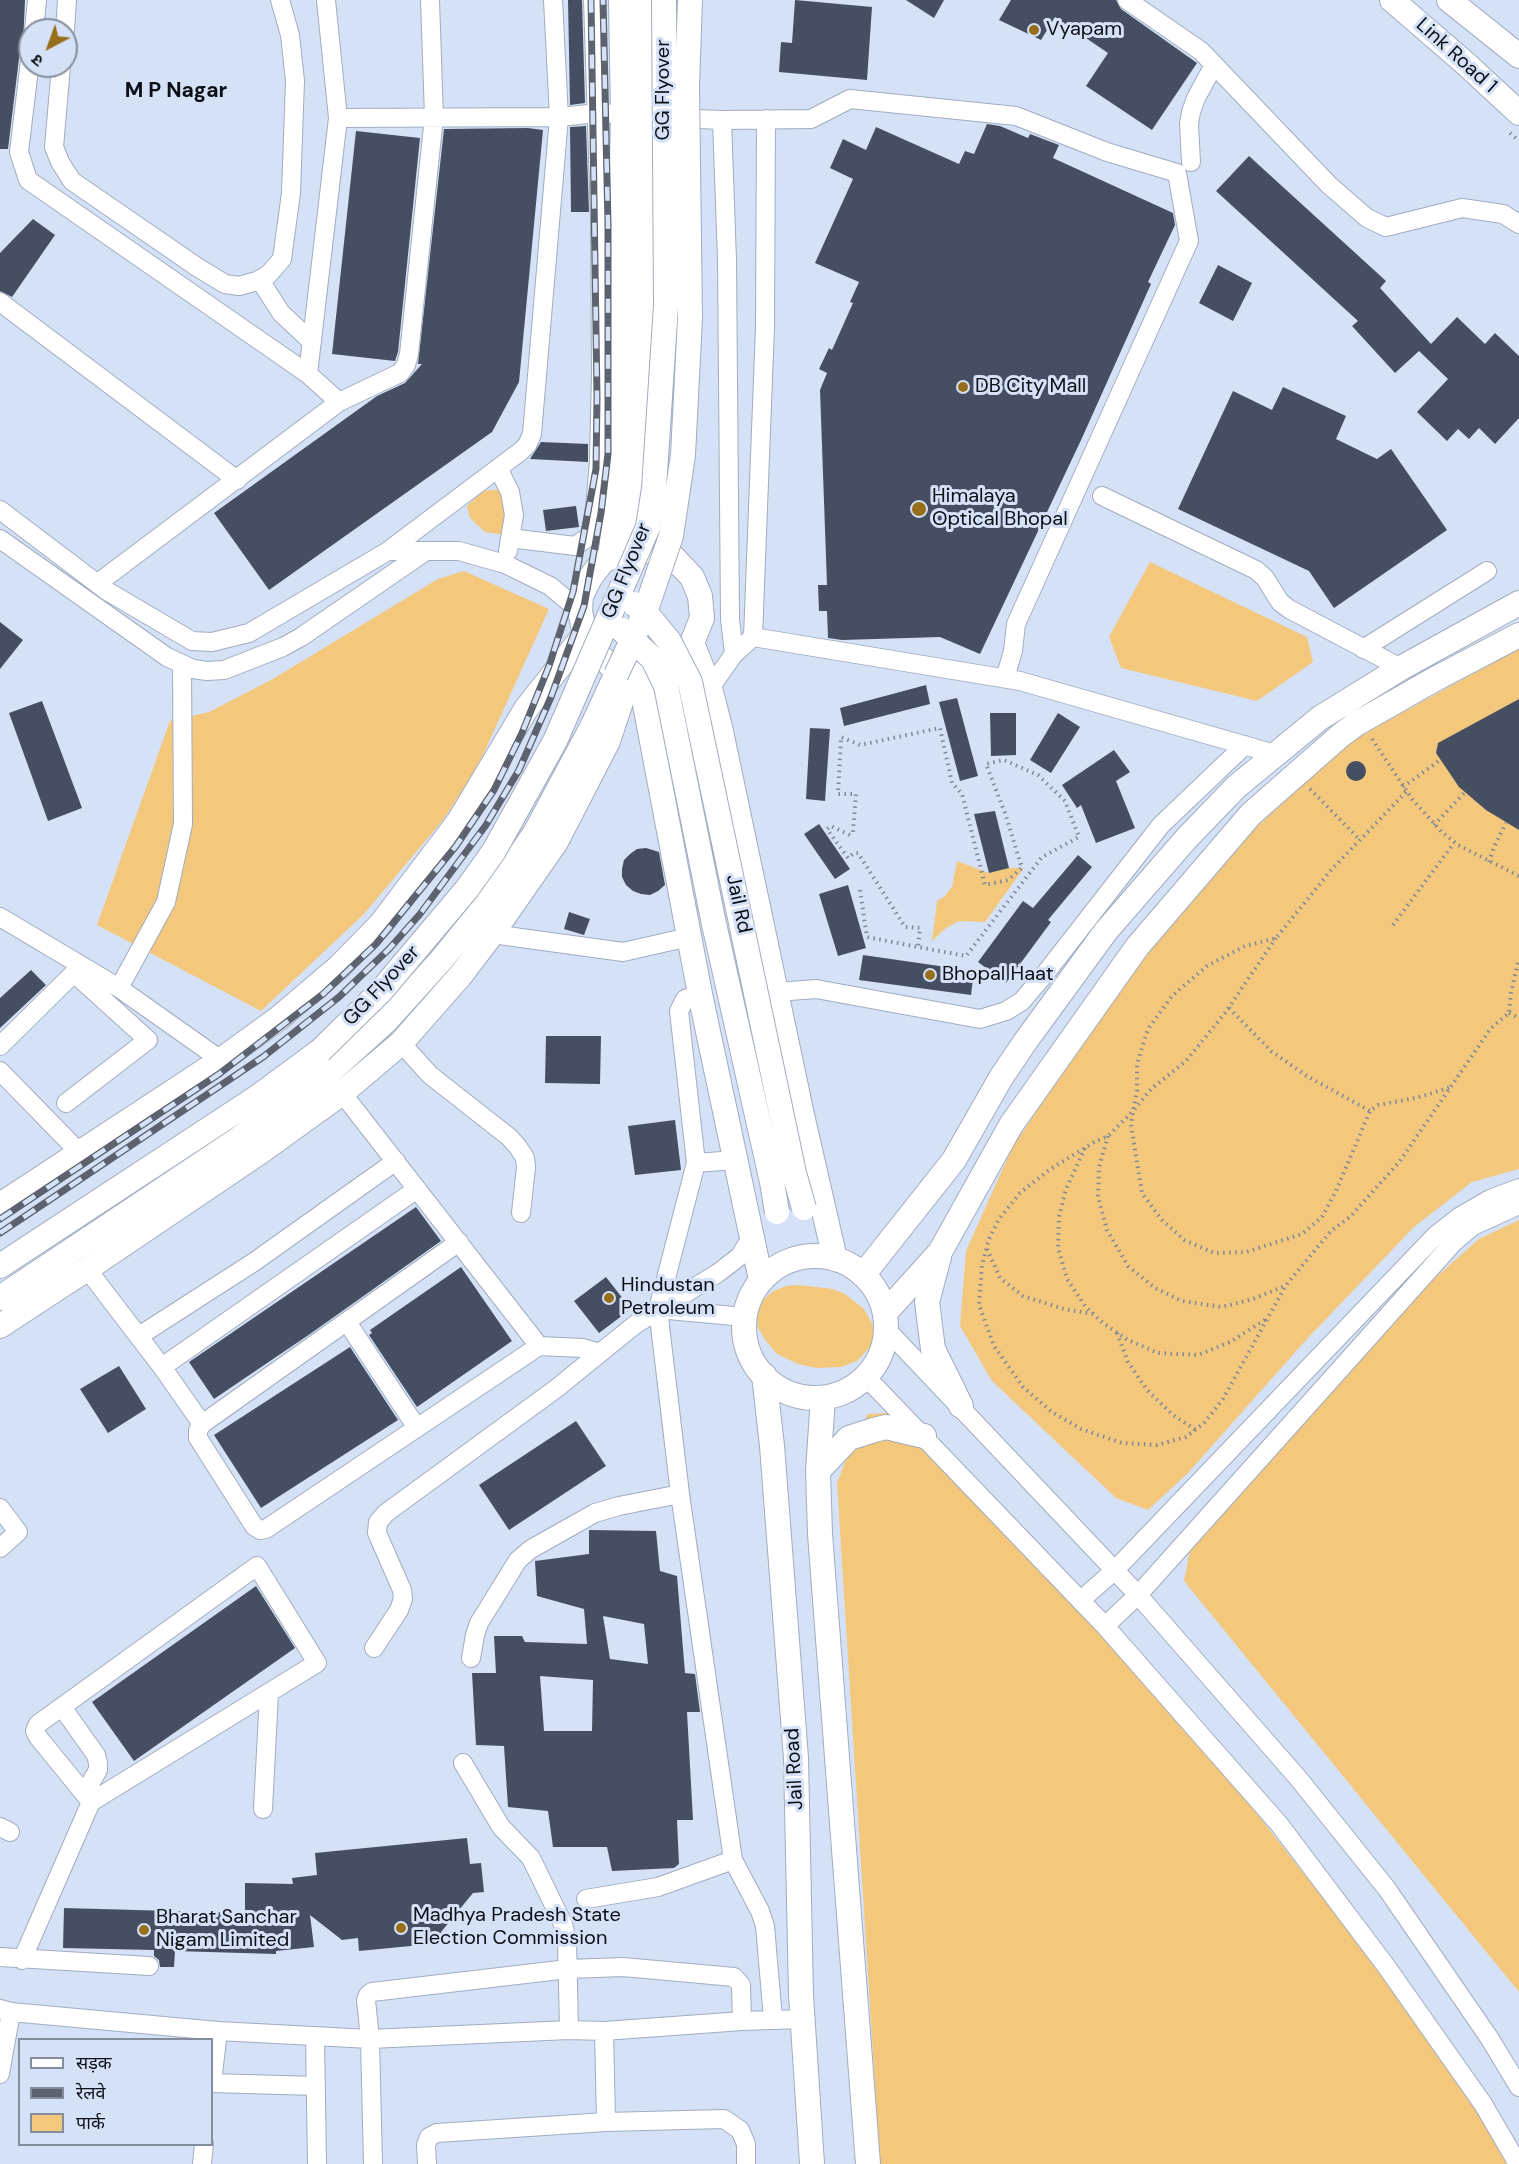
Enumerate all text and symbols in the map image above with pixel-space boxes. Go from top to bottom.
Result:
street label: Link Road 1 [1411,14,1501,98]
north arrow [18,18,78,78]
place label: Vyapam [1046,18,1122,42]
marker: Vyapam [1027,23,1041,37]
street label: GG Flyover [652,39,676,141]
text: उ [27,49,48,71]
district label: M P Nagar [125,78,227,104]
place label: DB City Mall [975,375,1086,399]
marker: DB City Mall [956,380,970,394]
place label: Himalaya Optical Bhopal [932,485,1068,532]
marker: Himalaya Optical Bhopal [910,500,928,518]
street label: GG Flyover [597,520,657,622]
street label: Jail Rd [720,873,756,935]
street label: GG Flyover [339,941,425,1031]
place label: Bhopal Haat [942,963,1054,987]
marker: Bhopal Haat [923,968,937,982]
place label: Hindustan Petroleum [621,1274,715,1321]
marker: Hindustan Petroleum [602,1291,616,1305]
street label: Jail Road [781,1727,809,1811]
place label: Madhya Pradesh State Election Commission [413,1904,621,1951]
place label: Bharat Sanchar Nigam Limited [156,1906,297,1953]
marker: Madhya Pradesh State Election Commission [394,1921,408,1935]
marker: Bharat Sanchar Nigam Limited [137,1923,151,1937]
legend [18,2038,213,2146]
text: सड़क [76,2051,112,2075]
text: रेलवे [76,2081,106,2105]
text: पार्क [76,2111,105,2135]

